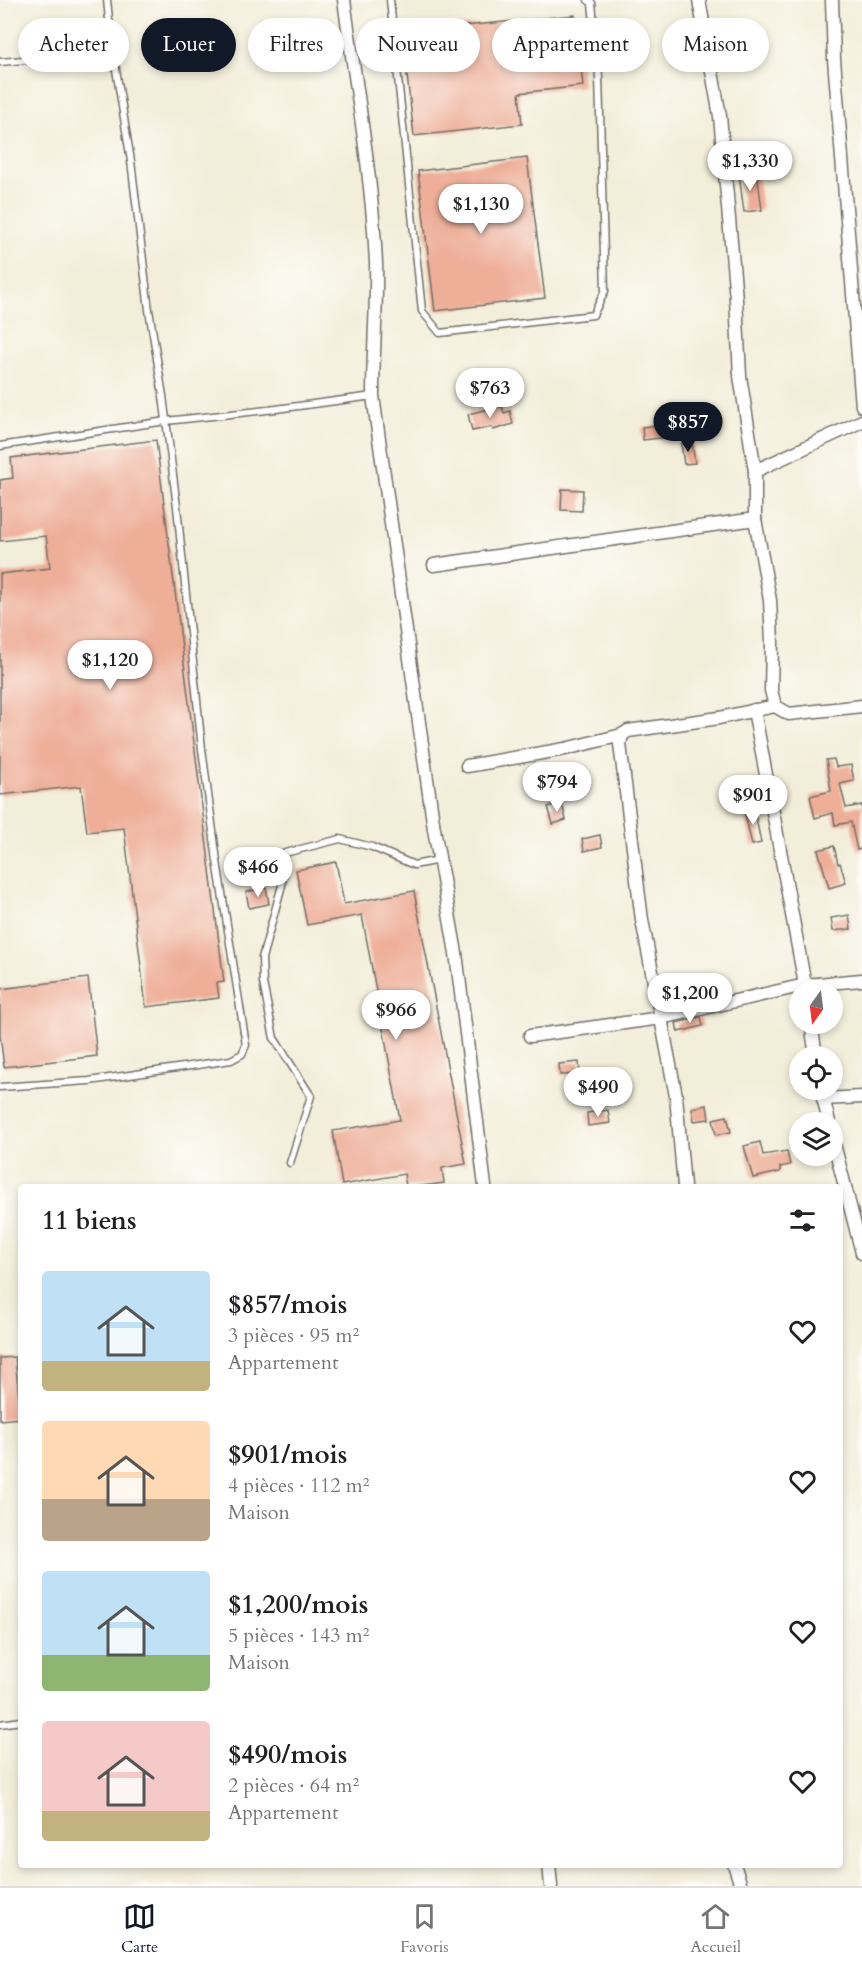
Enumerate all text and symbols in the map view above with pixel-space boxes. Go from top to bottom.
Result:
chip: Acheter [18,18,129,72]
chip: Louer [141,18,236,72]
chip: Filtres [248,18,344,72]
chip: Nouveau [356,18,480,72]
chip: Appartement [492,18,650,72]
chip: Maison [662,18,769,72]
pin: $1,330 [701,141,799,192]
text: $1,330 [721,147,779,174]
pin: $1,130 [432,184,530,235]
text: $1,130 [452,190,510,217]
pin: $763 [454,368,526,419]
text: $763 [470,374,510,401]
pin: $857 [652,402,724,453]
text: $857 [668,408,708,435]
pin: $1,120 [61,640,159,691]
text: $1,120 [81,646,139,673]
pin: $794 [521,762,593,813]
text: $794 [537,768,577,795]
pin: $901 [717,775,789,826]
text: $901 [733,781,773,808]
pin: $466 [222,847,294,898]
text: $466 [238,853,278,880]
pin: $1,200 [641,973,739,1024]
text: $1,200 [661,979,719,1006]
north arrow [789,980,843,1034]
map controls [789,980,843,1166]
pin: $966 [360,990,432,1041]
text: $966 [376,996,416,1023]
button: locate [789,1046,843,1100]
pin: $490 [562,1067,634,1118]
text: $490 [578,1073,618,1100]
button: layers [789,1112,843,1166]
text: 11 biens [42,1203,137,1238]
icon: filters [786,1204,819,1237]
text: $857/mois [228,1287,347,1322]
icon: home [90,1295,162,1367]
icon: heart [786,1315,819,1348]
text: 3 pièces · 95 m² [228,1322,359,1349]
text: Appartement [228,1349,339,1376]
text: $901/mois [228,1437,347,1472]
icon: home [90,1445,162,1517]
icon: heart [786,1465,819,1498]
text: 4 pièces · 112 m² [228,1472,369,1499]
text: Maison [228,1499,290,1526]
text: $1,200/mois [228,1587,368,1622]
icon: home [90,1595,162,1667]
icon: heart [786,1615,819,1648]
text: 5 pièces · 143 m² [228,1622,369,1649]
text: Maison [228,1649,290,1676]
text: $490/mois [228,1737,347,1772]
icon: home [90,1745,162,1817]
icon: heart [786,1765,819,1798]
text: 2 pièces · 64 m² [228,1772,359,1799]
text: Appartement [228,1799,339,1826]
tab: Carte [121,1900,158,1958]
tab: Favoris [400,1900,449,1958]
tab: Accueil [690,1900,741,1958]

